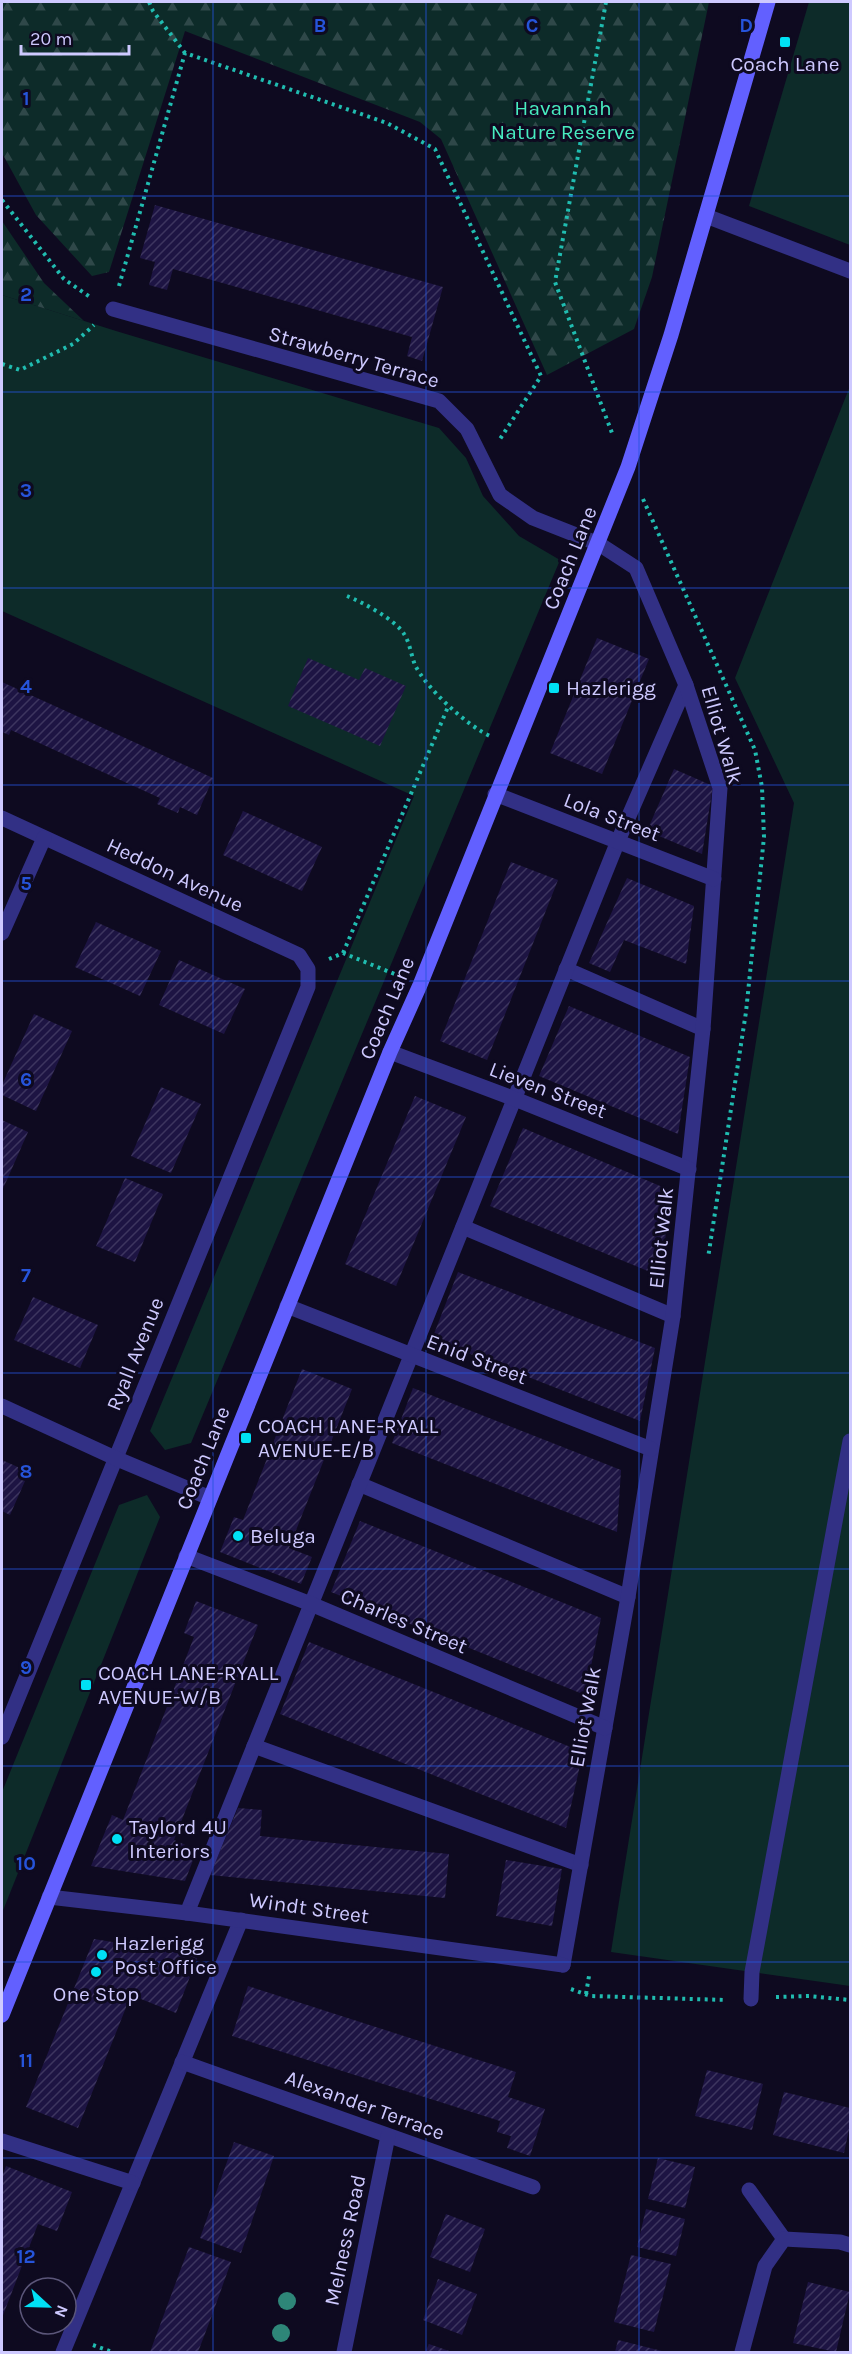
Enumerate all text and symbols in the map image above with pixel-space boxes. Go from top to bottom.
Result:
text: B [314,14,326,37]
text: C [526,14,538,37]
text: D [739,14,753,37]
scale bar [21,18,129,56]
text: 20 m [30,28,72,50]
marker: Coach Lane [778,35,792,49]
place label: Coach Lane [730,52,840,76]
text: 1 [22,87,30,110]
park label: Havannah Nature Reserve [491,96,635,144]
text: 2 [20,283,32,306]
street label: Strawberry Terrace [266,321,442,393]
text: 3 [20,479,32,502]
street label: Coach Lane [538,503,602,613]
text: 4 [20,675,32,698]
place label: Hazlerigg [566,676,656,700]
marker: Hazlerigg [547,681,561,695]
street label: Elliot Walk [696,683,748,787]
street label: Lola Street [560,788,664,846]
street label: Heddon Avenue [103,833,247,917]
text: 5 [20,872,32,895]
street label: Coach Lane [355,953,419,1063]
street label: Lieven Street [486,1057,610,1123]
text: 6 [20,1068,32,1091]
street label: Elliot Walk [644,1186,678,1290]
text: 7 [21,1264,31,1287]
street label: Ryall Avenue [101,1294,169,1414]
street label: Enid Street [423,1329,531,1389]
street label: Coach Lane [171,1403,235,1513]
place label: COACH LANE-RYALL AVENUE-E/B [258,1414,439,1462]
marker: COACH LANE-RYALL AVENUE-E/B [239,1431,253,1445]
text: 8 [20,1460,32,1483]
place label: Beluga [250,1524,316,1548]
marker: Beluga [231,1529,245,1543]
street label: Charles Street [337,1584,471,1658]
text: 9 [20,1656,32,1679]
place label: COACH LANE-RYALL AVENUE-W/B [98,1661,279,1709]
street label: Elliot Walk [564,1665,606,1769]
marker: COACH LANE-RYALL AVENUE-W/B [79,1678,93,1692]
place label: Taylord 4U Interiors [129,1815,227,1863]
marker: Taylord 4U Interiors [110,1832,124,1846]
text: 10 [16,1852,36,1875]
street label: Windt Street [248,1888,371,1928]
place label: Hazlerigg Post Office [114,1931,217,1979]
marker: Hazlerigg Post Office [95,1948,109,1962]
marker: One Stop [89,1965,103,1979]
place label: One Stop [53,1982,139,2006]
text: 11 [19,2049,33,2072]
street label: Alexander Terrace [282,2065,448,2145]
street label: Melness Road [319,2172,371,2308]
text: 12 [16,2245,36,2268]
north arrow [18,2276,78,2336]
text: N [50,2303,72,2320]

